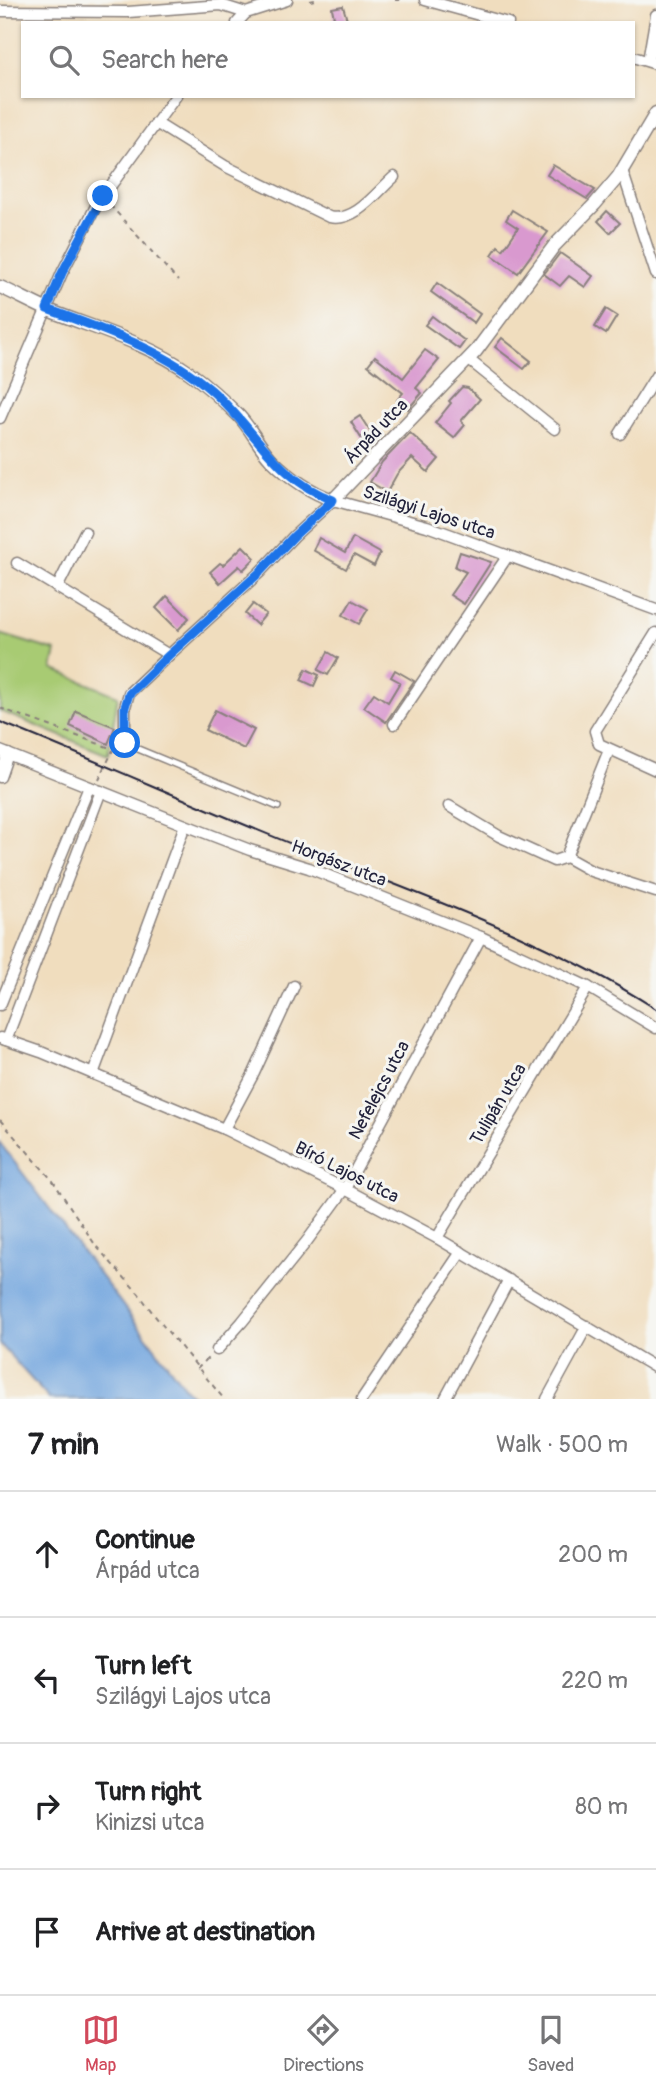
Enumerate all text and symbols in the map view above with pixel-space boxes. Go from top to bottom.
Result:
search box [21,21,635,98]
icon: search [45,41,83,79]
text: Search here [101,44,228,76]
route end [87,180,118,211]
street label: Árpád utca [340,394,413,469]
street label: Szilágyi Lajos utca [360,480,498,545]
route start [109,727,140,758]
street label: Horgász utca [288,835,390,892]
street label: Nefelejcs utca [344,1037,415,1143]
street label: Tulipán utca [465,1059,532,1149]
street label: Bíró Lajos utca [291,1136,403,1208]
text: 7 min [28,1426,99,1463]
text: Walk · 500 m [496,1430,628,1459]
text: Continue [95,1524,195,1556]
icon: ahead [28,1535,66,1573]
text: 200 m [558,1540,628,1569]
text: Árpád utca [95,1556,200,1585]
text: Turn left [95,1650,191,1682]
icon: left [28,1661,66,1699]
text: 220 m [561,1666,628,1695]
text: Szilágyi Lajos utca [95,1682,271,1711]
text: Turn right [95,1776,201,1808]
icon: right [28,1787,66,1825]
text: 80 m [575,1792,628,1821]
text: Kinizsi utca [95,1808,204,1837]
icon: arrive [28,1913,66,1951]
text: Arrive at destination [95,1916,315,1948]
tab: Map [82,2011,120,2077]
tab: Directions [283,2011,364,2077]
tab: Saved [527,2011,574,2077]

